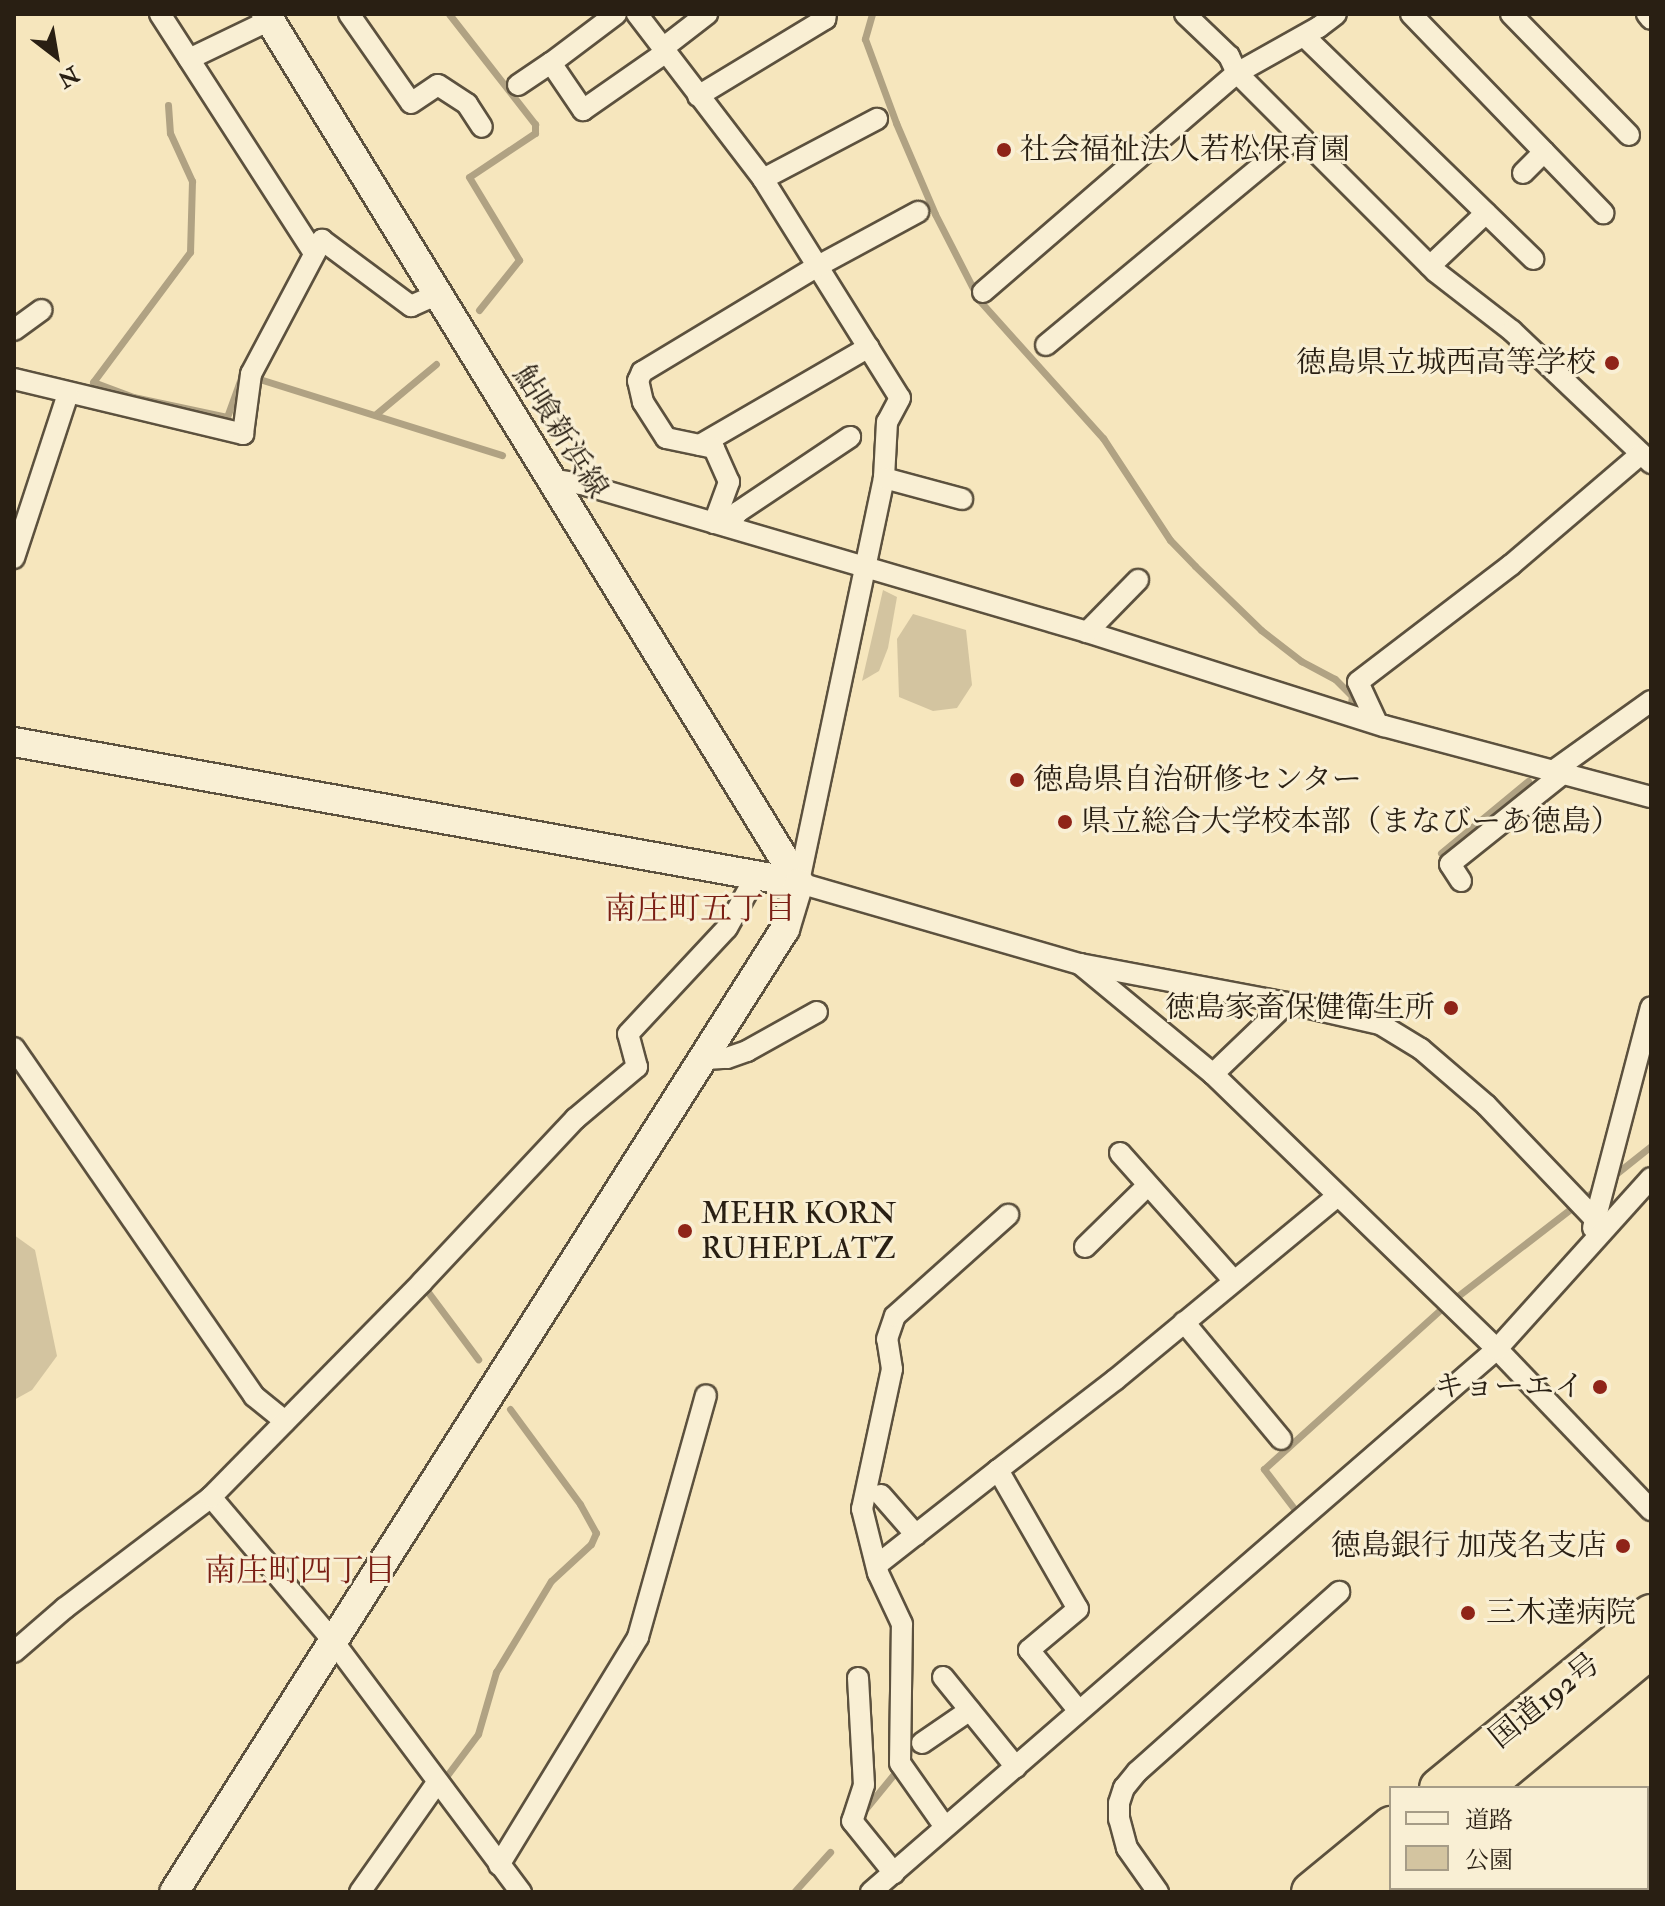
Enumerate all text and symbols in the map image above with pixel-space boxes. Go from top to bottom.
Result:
north arrow [16,16,96,96]
text: N [53,59,84,94]
place label: 社会福祉法人若松保育園 [1020,132,1350,168]
marker: 社会福祉法人若松保育園 [995,141,1013,159]
place label: 徳島県立城西高等学校 [1296,345,1596,381]
marker: 徳島県立城西高等学校 [1603,354,1621,372]
street label: 鮎喰新浜線 [505,359,615,505]
place label: 徳島県自治研修センター [1033,762,1363,798]
marker: 徳島県自治研修センター [1008,771,1026,789]
place label: 県立総合大学校本部（まなびーあ徳島） [1081,804,1621,840]
marker: 県立総合大学校本部（まなびーあ徳島） [1056,813,1074,831]
district label: 南庄町五丁目 [604,890,796,928]
place label: 徳島家畜保健衛生所 [1165,990,1435,1026]
marker: 徳島家畜保健衛生所 [1442,999,1460,1017]
place label: MEHR KORN RUHEPLATZ [701,1196,896,1266]
marker: MEHR KORN RUHEPLATZ [676,1222,694,1240]
place label: キョーエイ [1434,1369,1584,1405]
marker: キョーエイ [1591,1378,1609,1396]
place label: 徳島銀行 加茂名支店 [1331,1528,1607,1564]
marker: 徳島銀行 加茂名支店 [1614,1537,1632,1555]
district label: 南庄町四丁目 [204,1552,396,1590]
place label: 三木達病院 [1486,1595,1636,1631]
marker: 三木達病院 [1457,1602,1479,1624]
street label: 国道192号 [1483,1646,1607,1756]
legend [1389,1786,1649,1890]
text: 道路 [1465,1805,1513,1836]
text: 公園 [1465,1845,1513,1876]

